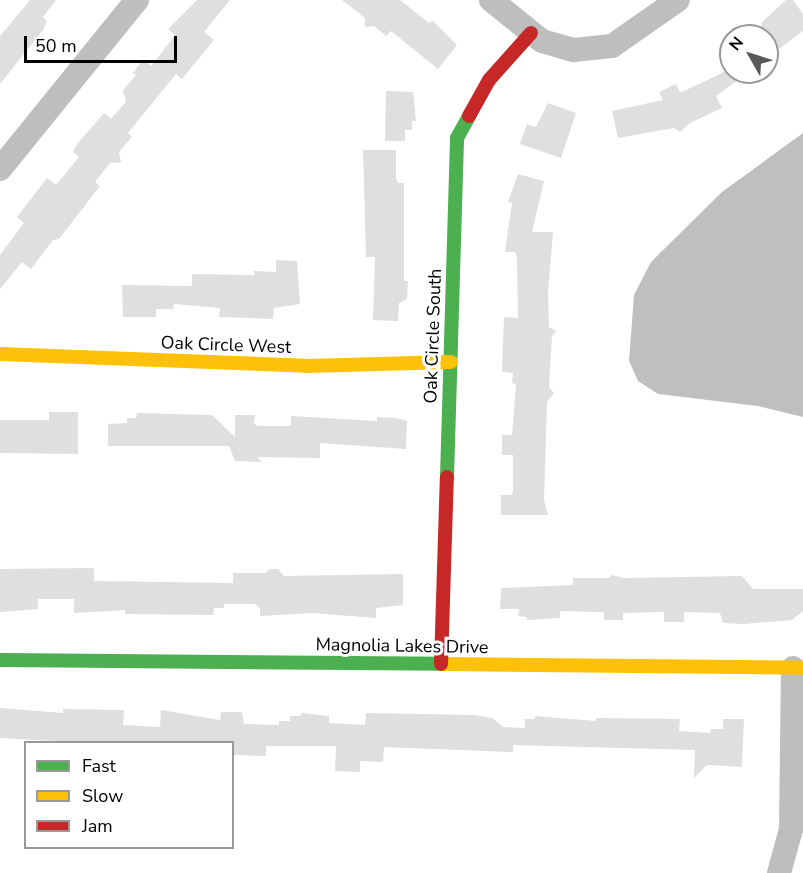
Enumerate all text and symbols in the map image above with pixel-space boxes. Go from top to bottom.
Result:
scale bar [27,24,180,62]
north arrow [719,24,779,84]
text: N [724,32,749,56]
text: 50 m [35,34,77,58]
street label: Oak Circle South [420,268,446,404]
street label: Oak Circle West [160,332,292,358]
street label: Magnolia Lakes Drive [315,634,489,658]
legend [24,741,234,849]
text: Fast [82,754,116,778]
text: Slow [82,784,123,808]
text: Jam [82,814,113,838]

